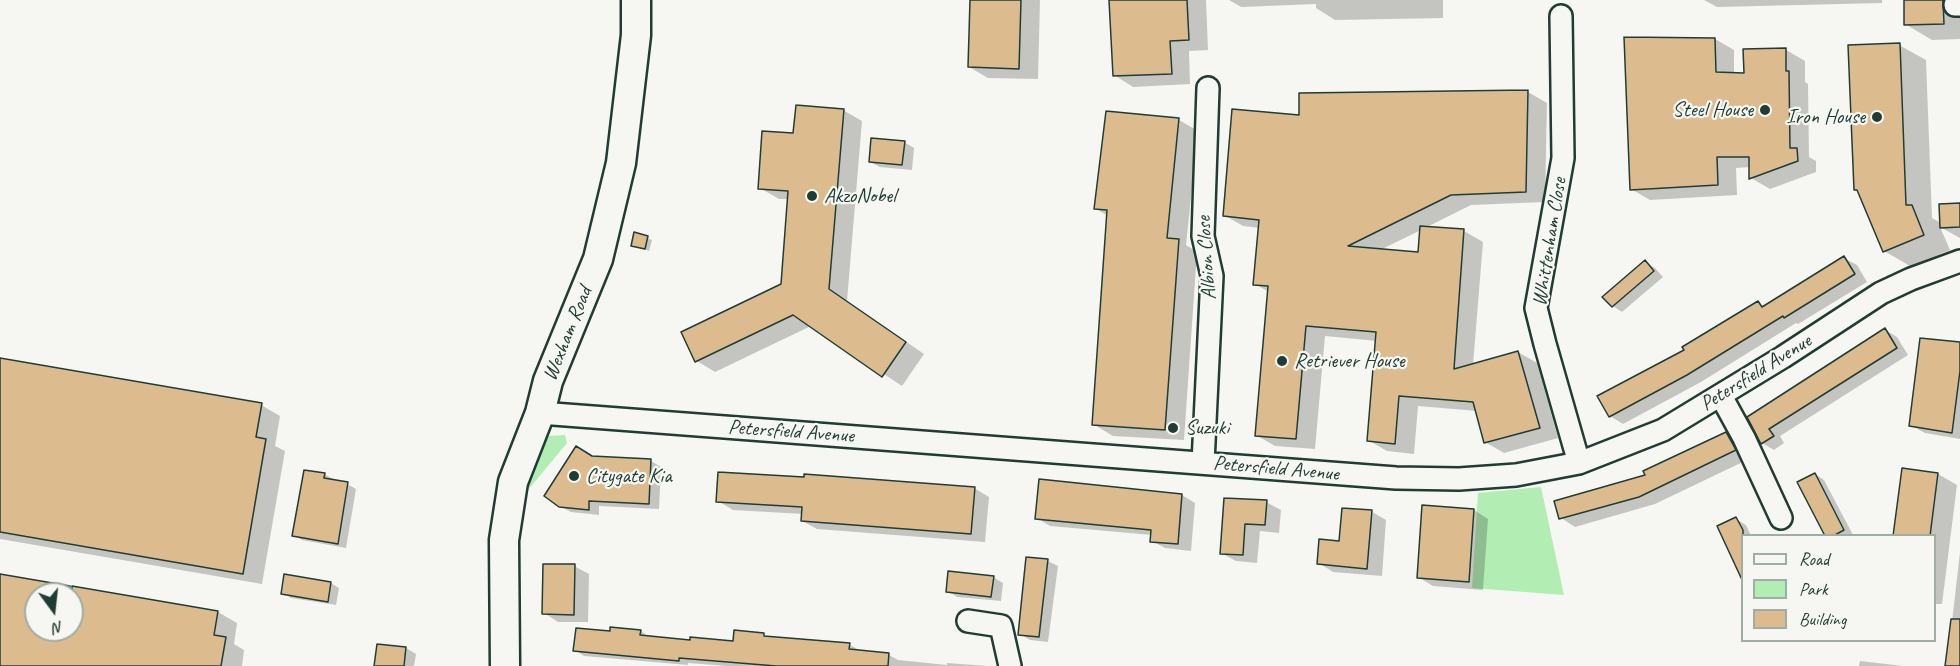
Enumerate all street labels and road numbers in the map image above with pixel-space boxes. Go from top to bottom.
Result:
street label: Whittenham Close [1527,176,1573,308]
street label: Albion Close [1191,215,1223,301]
street label: Wexham Road [538,283,598,385]
street label: Petersfield Avenue [1696,329,1816,417]
street label: Petersfield Avenue [727,415,855,449]
street label: Petersfield Avenue [1212,451,1340,487]

